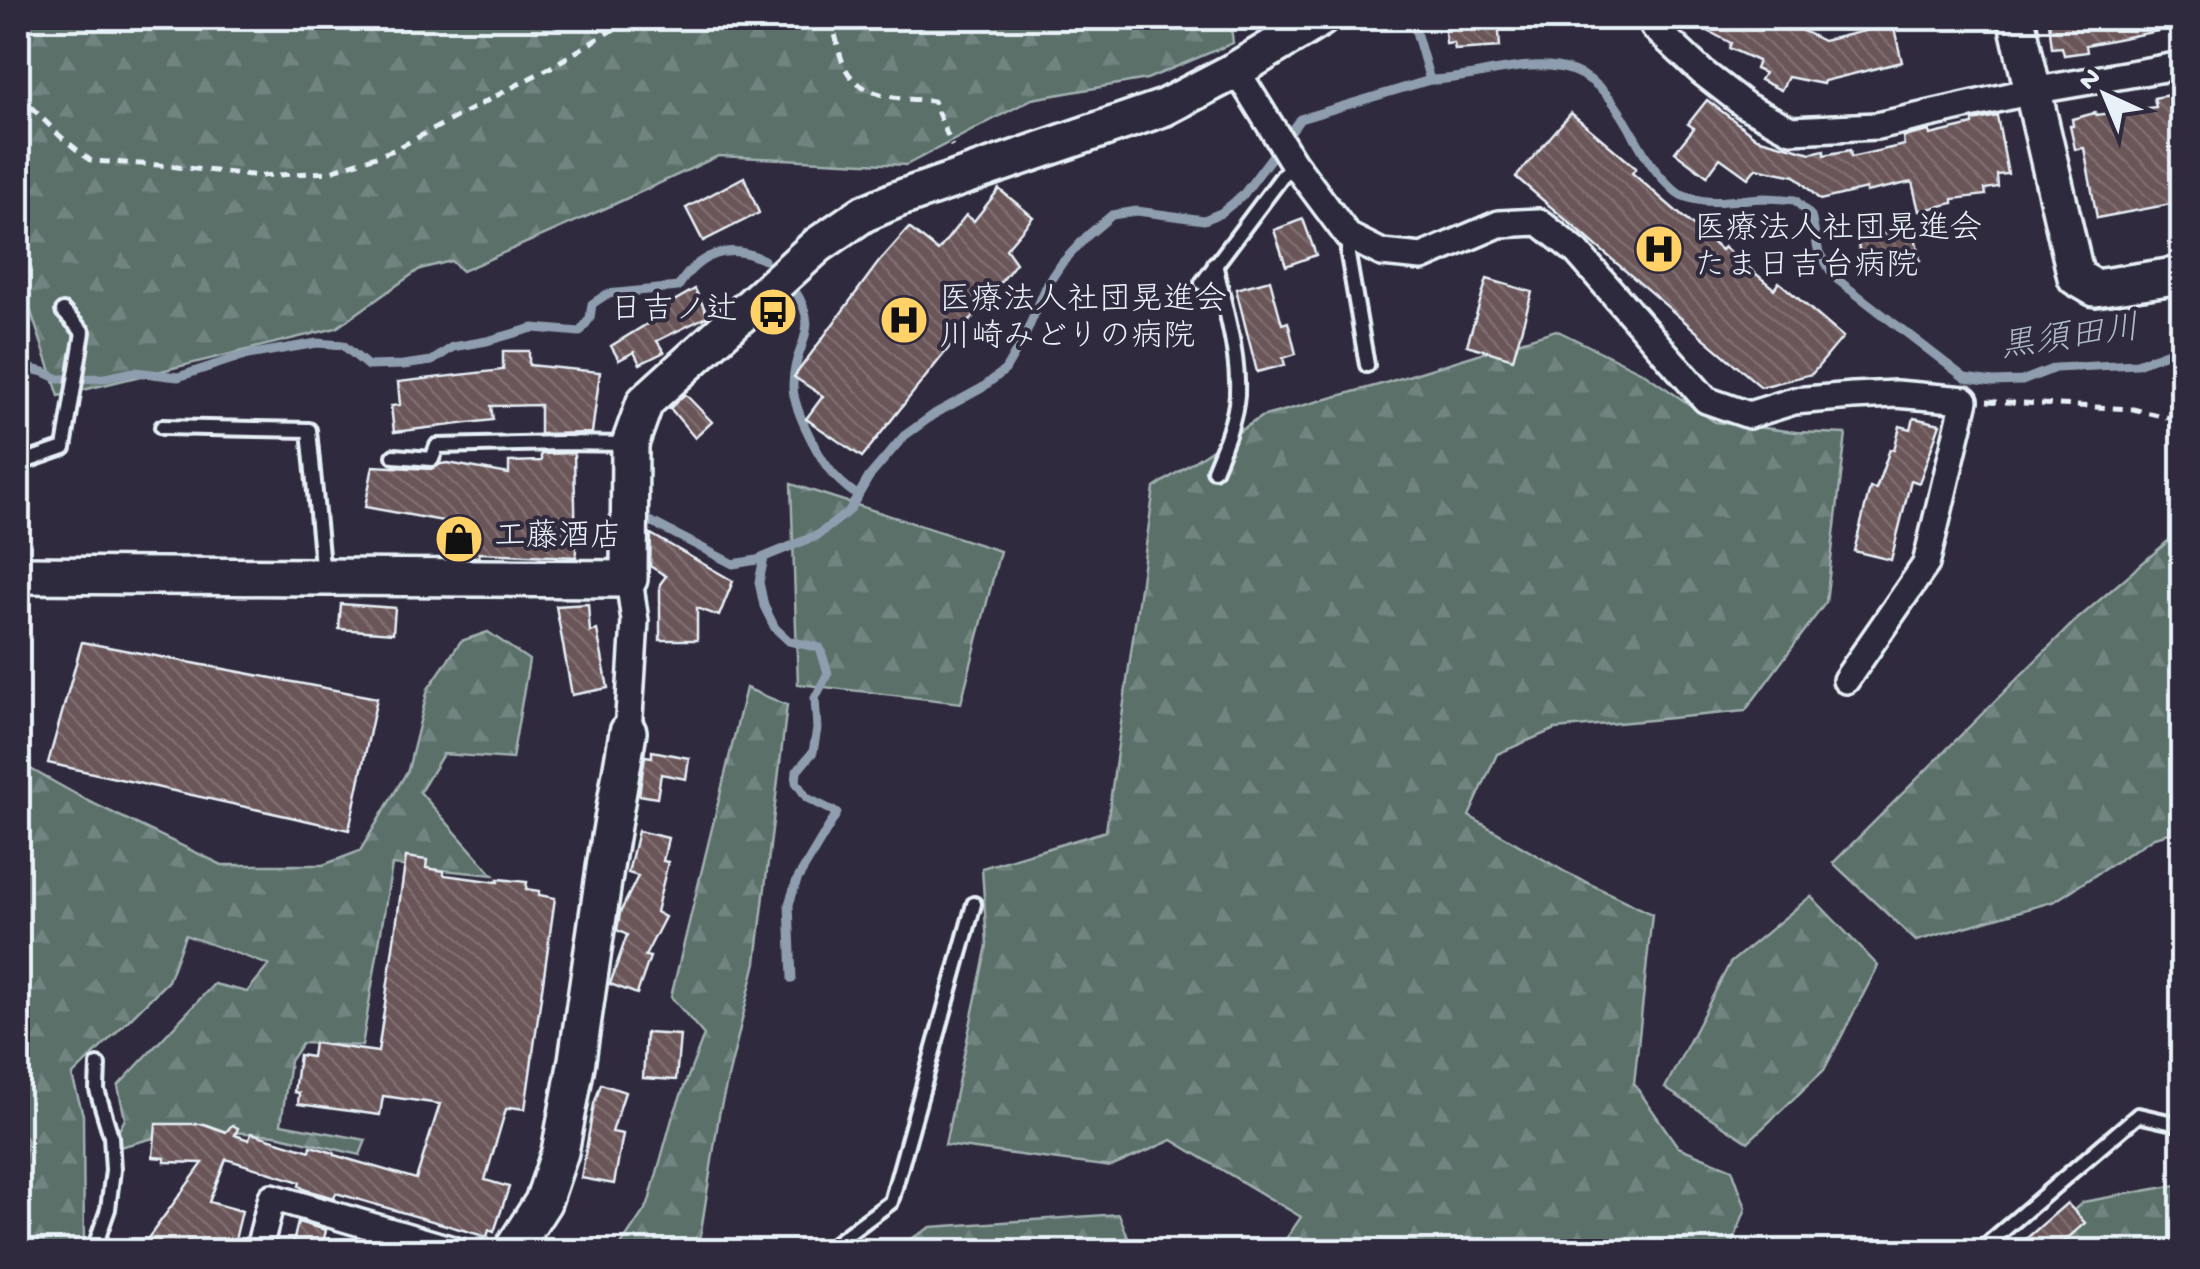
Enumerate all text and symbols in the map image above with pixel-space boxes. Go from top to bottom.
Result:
north arrow [2055,45,2155,145]
text: N [2073,62,2109,98]
place label: 医療法人社団晃進会 たま日吉台病院 [1694,210,1982,287]
hospital icon: 医療法人社団晃進会 たま日吉台病院 [1633,223,1685,275]
place label: 医療法人社団晃進会 川崎みどりの病院 [939,281,1227,358]
bus stop icon: 日吉ノ辻 [747,286,799,338]
place label: 日吉ノ辻 [610,292,738,331]
hospital icon: 医療法人社団晃進会 川崎みどりの病院 [878,294,930,346]
water label: 黒須田川 [1998,310,2142,370]
shop icon: 工藤酒店 [433,513,485,565]
place label: 工藤酒店 [494,518,622,558]

